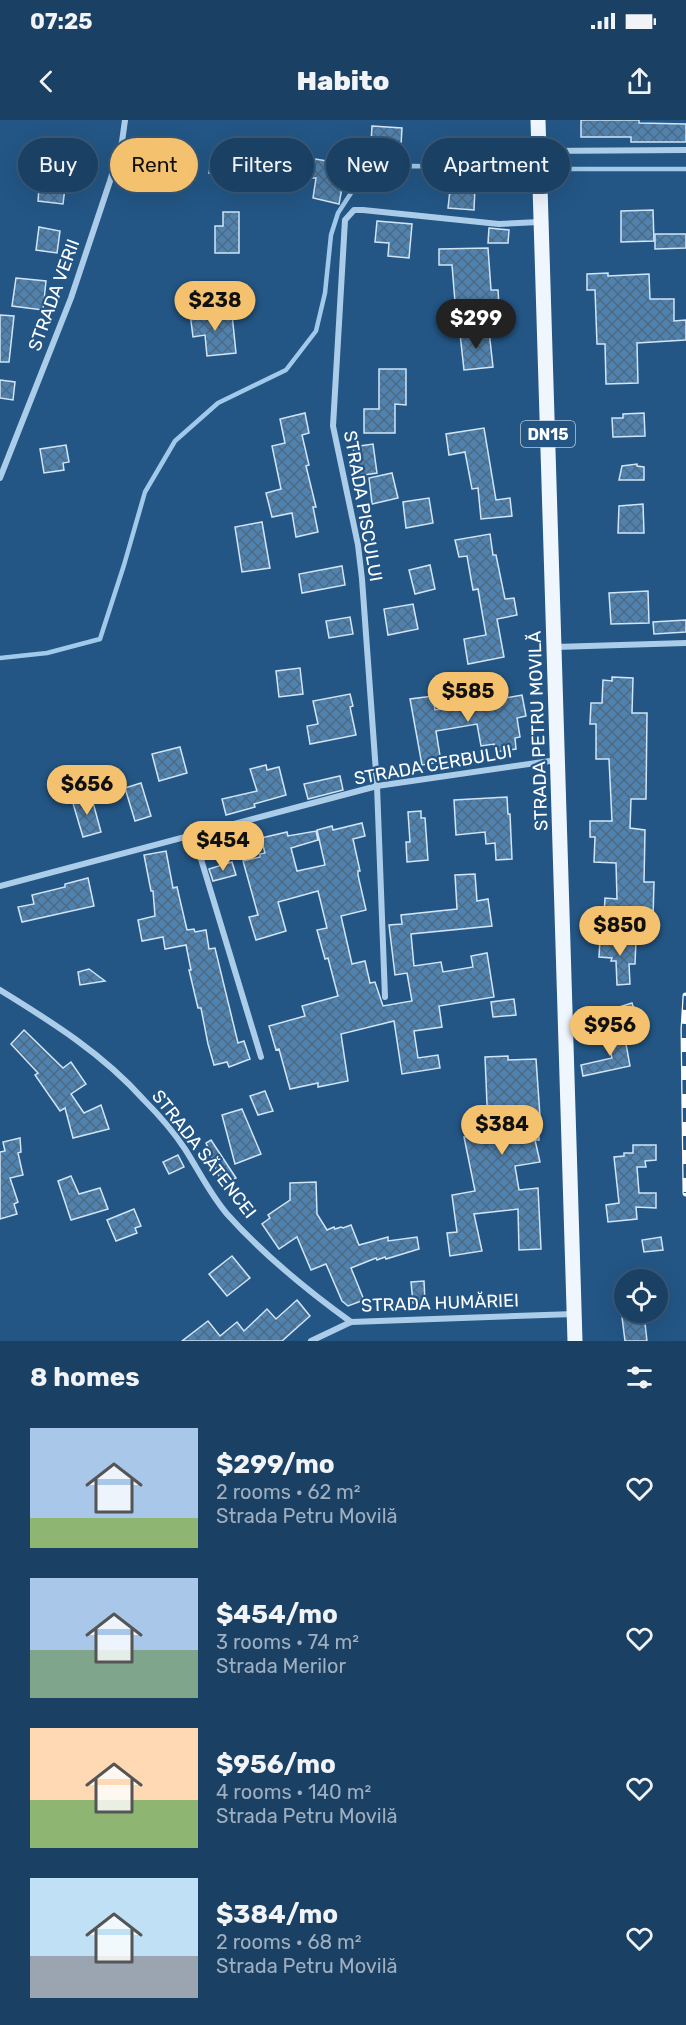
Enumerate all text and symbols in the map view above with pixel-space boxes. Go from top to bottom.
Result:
text: 07:25 [30,8,93,35]
icon: back [30,65,63,98]
text: Habito [297,65,389,97]
icon: share [623,65,656,98]
chip: Buy [18,138,98,192]
chip: Rent [110,138,198,192]
chip: Filters [210,138,314,192]
chip: New [326,138,410,192]
chip: Apartment [422,138,570,192]
street label: STRADA VERII [24,236,84,354]
pin: $238 [179,281,251,332]
text: $238 [188,288,242,312]
pin: $299 [440,299,512,350]
text: $299 [450,306,502,330]
road number: DN15 [521,421,575,447]
street label: STRADA PISCULUI [339,429,387,583]
street label: STRADA PETRU MOVILĂ [524,631,552,831]
pin: $585 [432,672,504,723]
text: $585 [442,679,494,703]
street label: STRADA CERBULUI [352,740,514,790]
pin: $656 [51,765,123,816]
text: $656 [61,772,113,796]
pin: $454 [187,821,259,872]
text: $454 [196,828,250,852]
pin: $850 [584,906,656,957]
text: $850 [593,913,647,937]
pin: $956 [574,1006,646,1057]
text: $956 [584,1013,636,1037]
street label: STRADA SĂTENCEI [147,1085,261,1223]
pin: $384 [466,1105,538,1156]
text: $384 [475,1112,529,1136]
map controls [614,1269,668,1323]
button: locate [614,1269,668,1323]
street label: STRADA HUMĂRIEI [361,1289,519,1317]
icon: filters [623,1361,656,1394]
text: 8 homes [30,1362,140,1393]
text: $299/mo [216,1449,335,1480]
icon: home [78,1452,150,1524]
icon: heart [623,1472,656,1505]
text: 2 rooms · 62 m² [216,1480,361,1504]
text: Strada Petru Movilă [216,1504,398,1528]
text: $454/mo [216,1599,338,1630]
icon: home [78,1602,150,1674]
icon: heart [623,1622,656,1655]
text: 3 rooms · 74 m² [216,1630,359,1654]
text: Strada Merilor [216,1654,346,1678]
text: $956/mo [216,1749,336,1780]
icon: home [78,1752,150,1824]
icon: heart [623,1772,656,1805]
text: 4 rooms · 140 m² [216,1780,371,1804]
text: Strada Petru Movilă [216,1804,398,1828]
text: $384/mo [216,1899,338,1930]
icon: home [78,1902,150,1974]
icon: heart [623,1922,656,1955]
text: 2 rooms · 68 m² [216,1930,362,1954]
text: Strada Petru Movilă [216,1954,398,1978]

